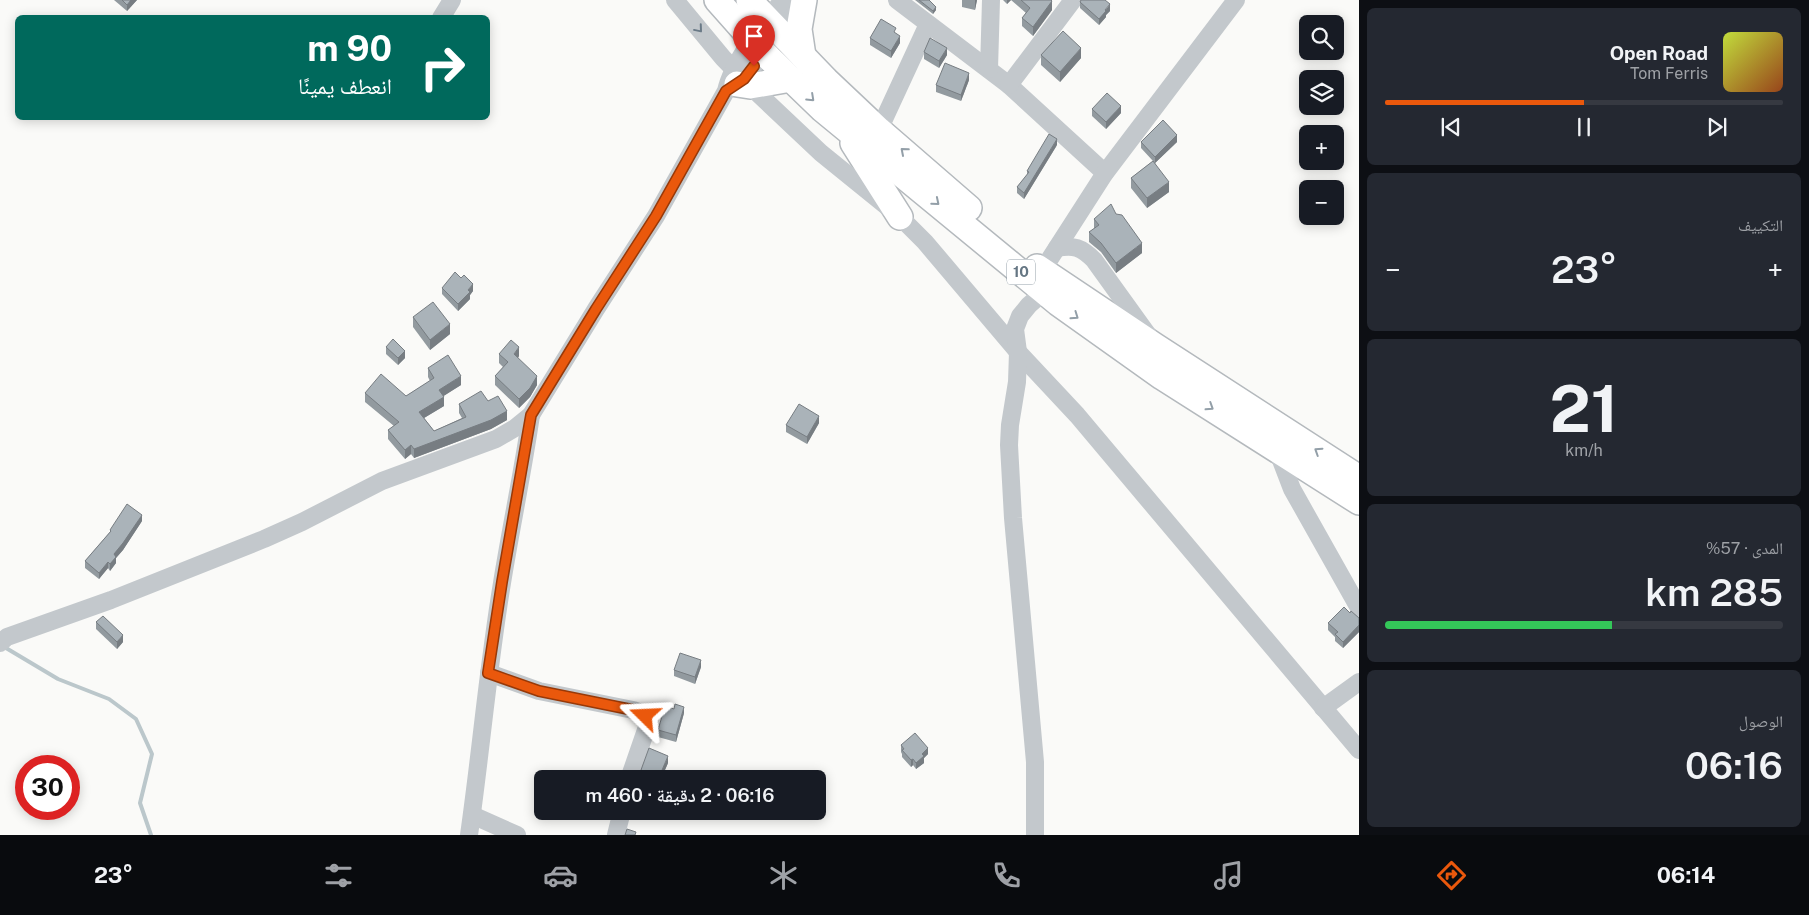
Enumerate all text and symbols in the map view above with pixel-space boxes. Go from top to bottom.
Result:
pin [733,15,775,66]
map controls [1299,15,1344,225]
button: search [1299,15,1344,60]
icon: arrive [740,22,768,50]
one-way arrow [694,23,702,32]
text: 90 m [307,28,392,69]
icon: right [410,35,475,100]
text: Open Road [1610,42,1708,64]
text: Tom Ferris [1630,64,1708,83]
button: layers [1299,70,1344,115]
text: انعطف يمينًا [298,73,392,99]
one-way arrow [805,92,814,101]
icon: previous [1437,113,1465,141]
icon: pause [1570,113,1598,141]
icon: next [1703,113,1731,141]
button: + [1299,125,1344,170]
one-way arrow [900,148,909,157]
button: − [1299,180,1344,225]
one-way arrow [930,197,939,205]
text: التكييف [1738,216,1783,235]
text: 23° [1551,247,1617,292]
text: − [1385,253,1401,286]
text: + [1767,253,1783,286]
road number: 10 [1007,260,1035,284]
one-way arrow [1069,310,1079,319]
text: 21 [1549,370,1619,447]
one-way arrow [1204,401,1213,410]
text: km/h [1565,441,1603,460]
one-way arrow [1314,448,1324,457]
text: المدى · 57% [1706,539,1783,558]
text: 285 km [1645,570,1783,615]
position arrow [618,689,670,741]
text: الوصول [1739,712,1783,731]
text: 06:16 [1685,743,1783,788]
speed limit sign: 30 [15,755,80,820]
text: 06:16 · 2 دقيقة · 460 m [585,784,775,806]
icon: filters [321,858,356,893]
icon: car [543,858,578,893]
icon: climate [766,858,801,893]
icon: phone [989,858,1024,893]
icon: music [1211,858,1246,893]
icon: directions [1434,858,1469,893]
text: 23° [94,862,133,888]
text: 06:14 [1657,862,1715,888]

